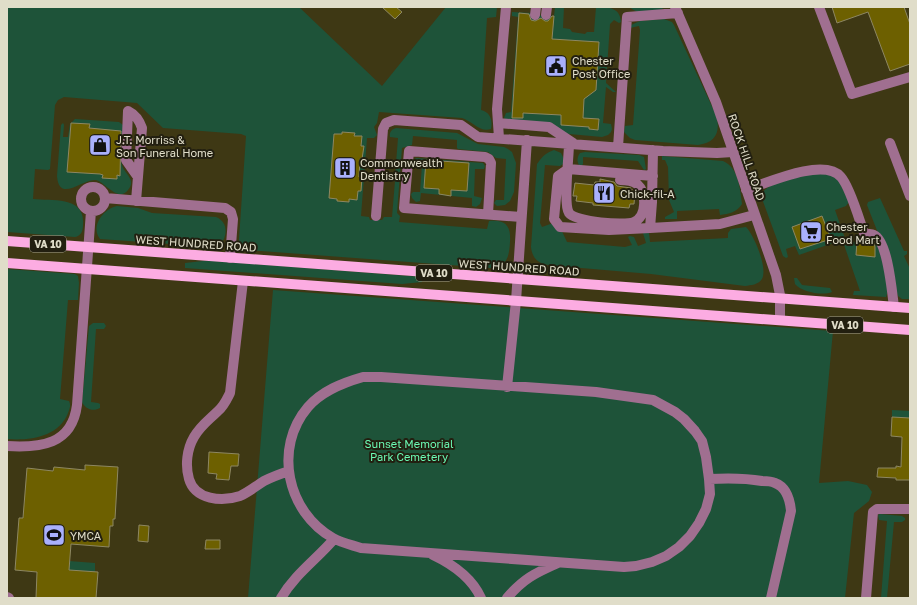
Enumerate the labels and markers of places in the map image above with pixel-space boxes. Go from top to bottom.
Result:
public building icon: Chester Post Office [543,53,569,79]
place label: Chester Post Office [572,54,630,80]
shop icon: J.T. Morriss & Son Funeral Home [87,132,113,158]
place label: J.T. Morriss & Son Funeral Home [116,133,213,159]
building icon: Commonwealth Dentistry [332,155,358,181]
place label: Commonwealth Dentistry [360,156,443,182]
restaurant icon: Chick-fil-A [591,180,617,206]
place label: Chick-fil-A [620,187,675,200]
supermarket icon: Chester Food Mart [798,219,824,245]
place label: Chester Food Mart [826,220,880,246]
sports icon: YMCA [41,522,67,548]
place label: YMCA [70,529,102,542]

